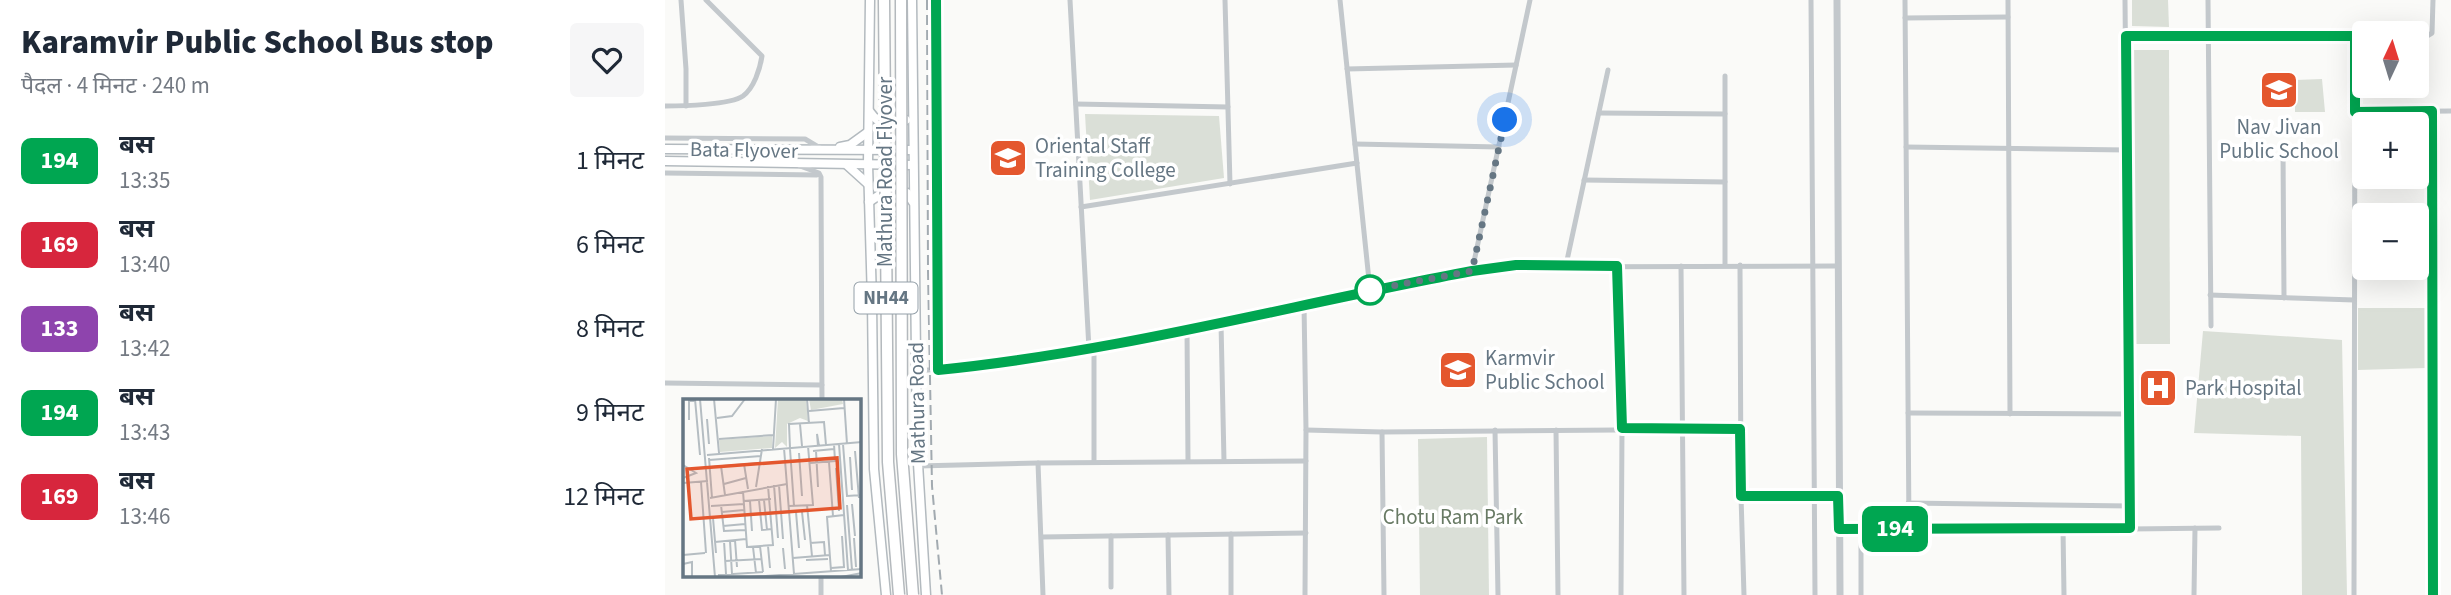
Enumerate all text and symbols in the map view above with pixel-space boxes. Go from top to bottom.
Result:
text: Karamvir Public School Bus stop [21,19,494,66]
north arrow [2352,21,2429,98]
map controls [2352,21,2429,280]
button: heart [570,23,644,97]
text: पैदल · 4 मिनट · 240 m [21,69,210,102]
school or university icon: Nav Jivan Public School [2258,69,2300,111]
street label: Mathura Road Flyover [870,76,900,267]
your location [1487,102,1522,137]
place label: Nav Jivan Public School [2219,112,2339,166]
button: + [2352,112,2429,189]
text: बस [119,126,154,163]
place label: Oriental Staff Training College [1035,131,1176,185]
street label: Bata Flyover [690,134,799,166]
school or university icon: Oriental Staff Training College [987,137,1029,179]
text: 1 मिनट [576,142,644,179]
text: 194 [40,143,79,178]
text: 13:35 [119,164,170,197]
button: − [2352,203,2429,280]
text: बस [119,210,154,247]
text: 6 मिनट [576,226,644,263]
text: 169 [40,227,79,262]
text: 13:40 [119,248,170,281]
unlabelled marker [1355,275,1385,305]
road number: NH44 [855,282,917,314]
text: बस [119,294,154,331]
text: 8 मिनट [576,310,644,347]
text: 133 [40,311,79,346]
text: 13:42 [119,332,170,365]
street label: Mathura Road [901,342,933,464]
place label: Karmvir Public School [1485,343,1605,397]
school or university icon: Karmvir Public School [1437,349,1479,391]
hospital icon: Park Hospital [2137,367,2179,409]
place label: Park Hospital [2185,373,2302,403]
text: बस [119,378,154,415]
text: 9 मिनट [576,394,644,431]
text: 194 [40,395,79,430]
inset map [683,399,861,578]
text: 13:43 [119,416,170,449]
text: बस [119,462,154,499]
text: 12 मिनट [563,478,644,515]
text: 169 [40,479,79,514]
text: 13:46 [119,500,170,533]
park label: Chotu Ram Park [1383,502,1524,532]
line badge: 194 [1855,506,1935,552]
text: 194 [1876,511,1914,546]

